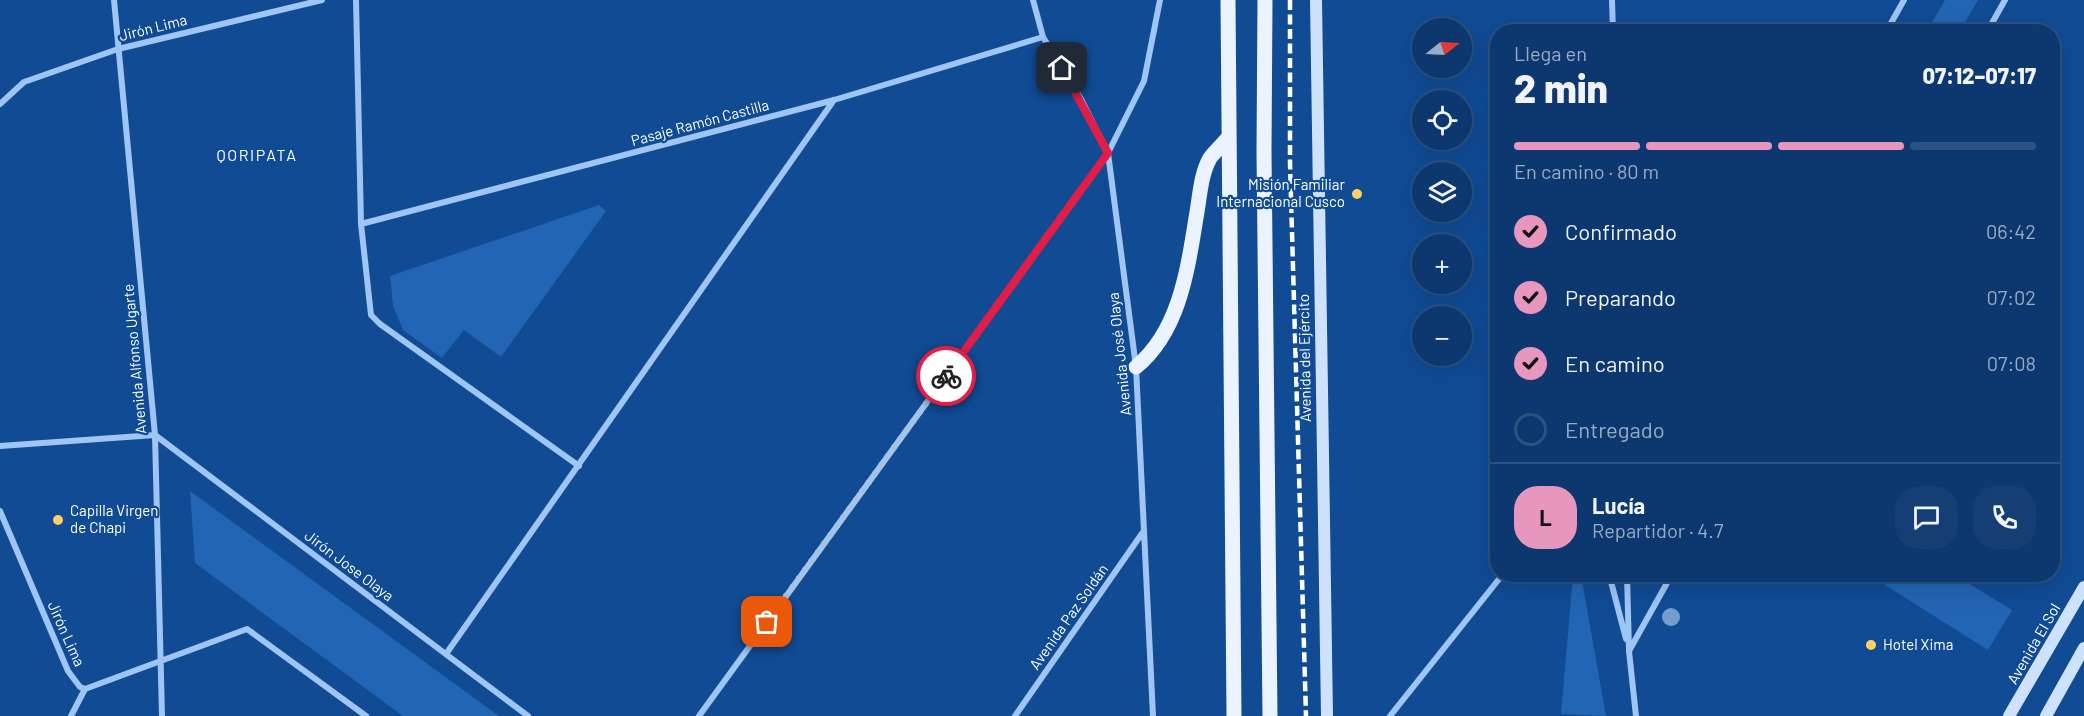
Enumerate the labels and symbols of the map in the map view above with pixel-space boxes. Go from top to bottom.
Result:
street label: Jirón Lima [117,10,189,44]
north arrow [1412,18,1472,78]
pin [1036,42,1087,93]
street label: Pasaje Ramón Castilla [629,95,771,149]
district label: QORIPATA [217,145,297,164]
place label: Misión Familiar Internacional Cusco [1216,175,1346,210]
marker: Misión Familiar Internacional Cusco [1350,187,1364,201]
street label: Avenida Alfonso Ugarte [118,283,150,435]
street label: Avenida José Olaya [1104,291,1134,417]
street label: Avenida del Ejército [1294,294,1314,422]
courier [916,346,976,406]
place label: Capilla Virgen de Chapi [70,501,158,536]
marker: Capilla Virgen de Chapi [51,513,65,527]
street label: Jirón Jose Olaya [302,526,398,605]
street label: Avenida Paz Soldán [1025,560,1111,673]
pin [741,596,792,647]
street label: Jirón Lima [45,598,89,669]
street label: Avenida El Sol [2003,600,2063,687]
place label: Hotel Xima [1883,635,1953,653]
marker: Hotel Xima [1864,638,1878,652]

